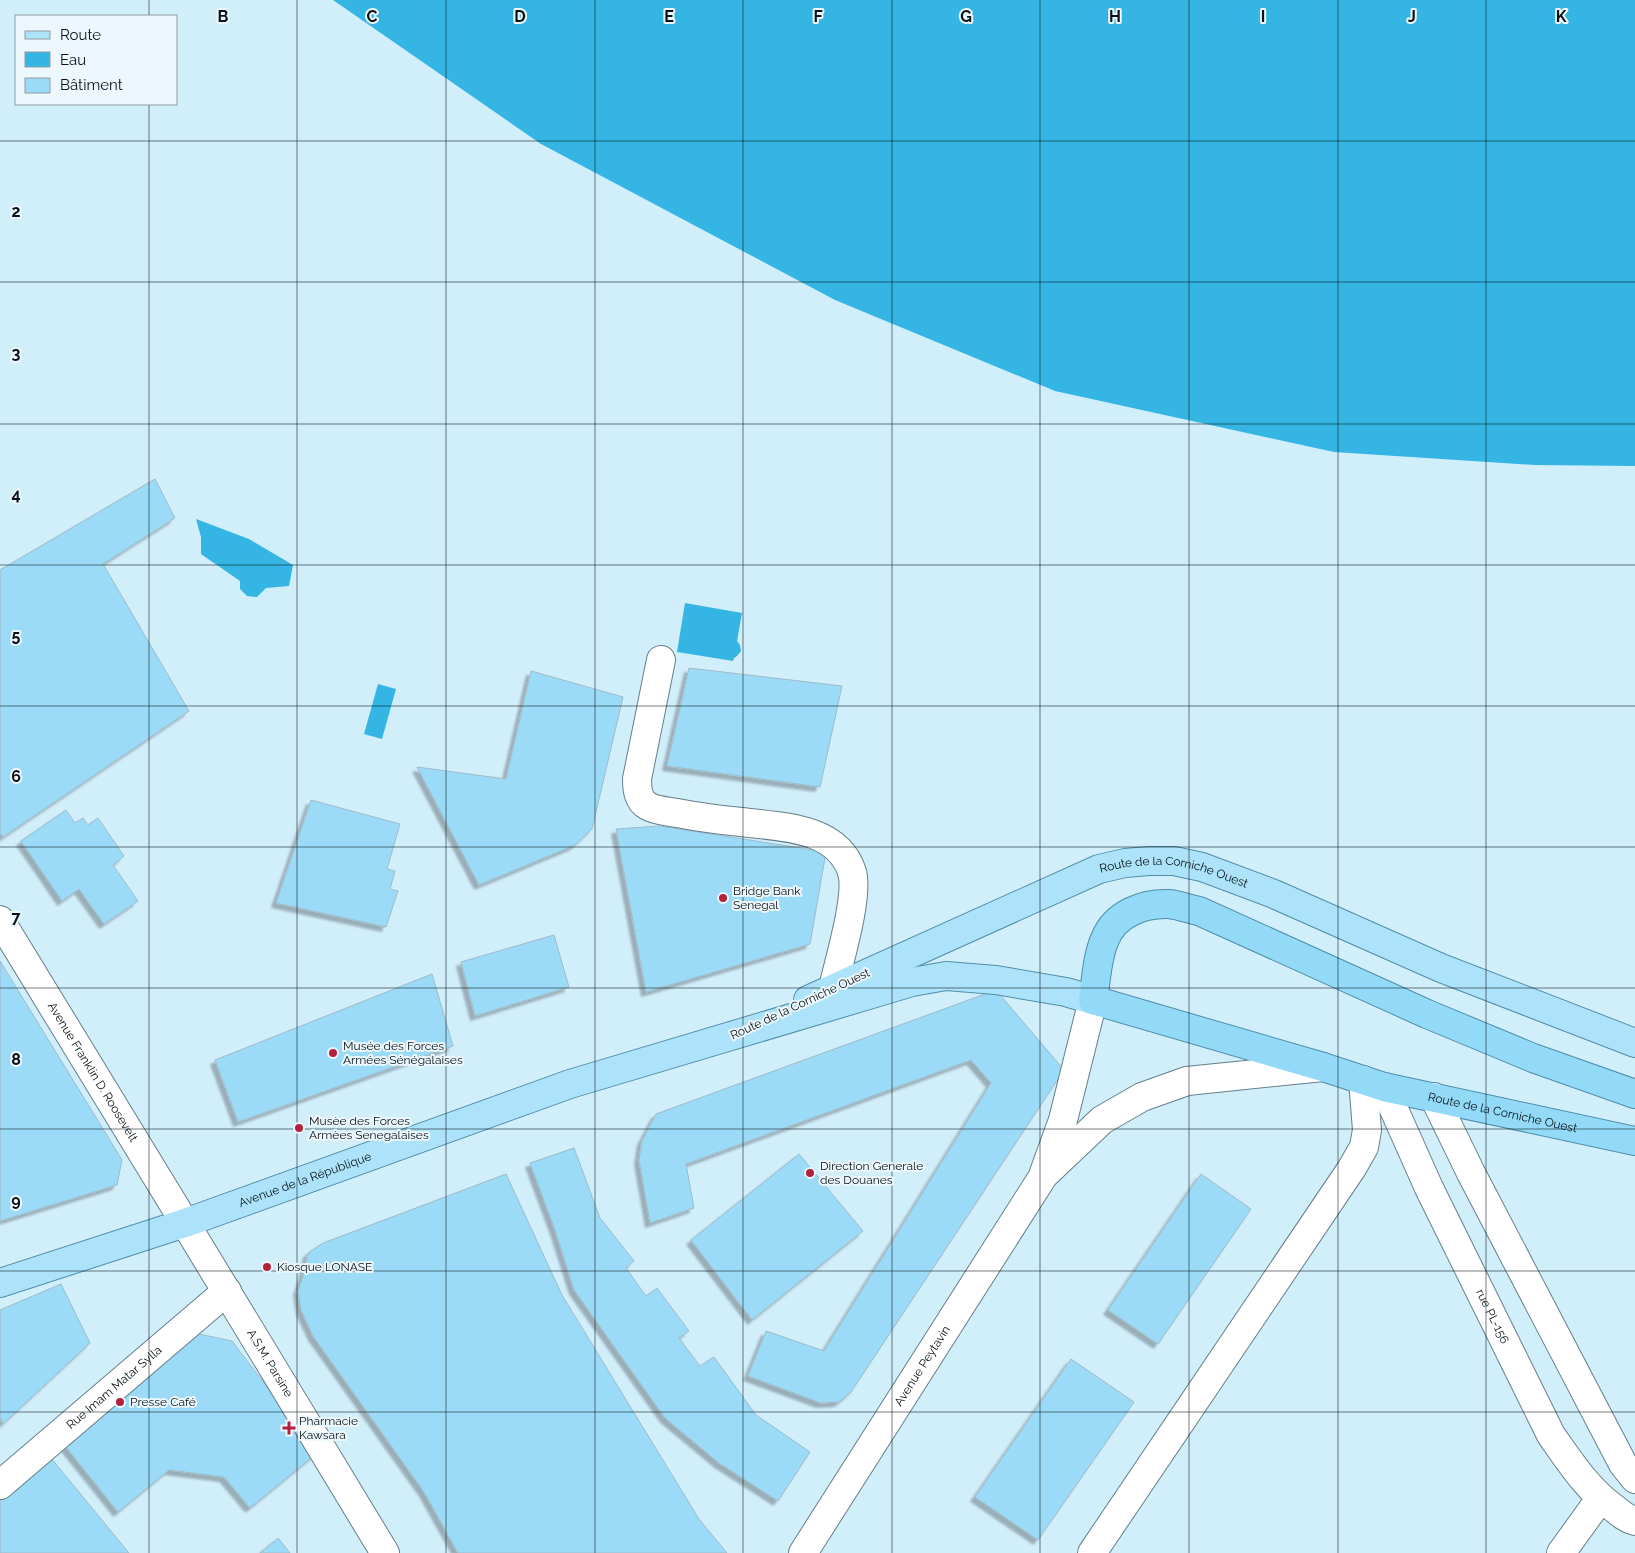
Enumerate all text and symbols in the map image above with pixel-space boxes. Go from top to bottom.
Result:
text: B [218,7,229,26]
text: C [367,7,378,26]
text: D [514,7,526,26]
text: E [664,7,674,26]
text: F [813,7,823,26]
text: G [960,7,972,26]
text: H [1109,7,1121,26]
text: I [1261,7,1265,26]
text: J [1408,7,1416,26]
text: K [1556,7,1567,26]
legend [15,15,178,105]
text: Route [60,26,101,44]
text: Eau [60,51,86,69]
text: Bâtiment [60,76,123,94]
text: 2 [11,202,21,221]
text: 3 [12,344,21,363]
text: 4 [11,485,21,504]
text: 5 [12,626,21,645]
text: 6 [11,767,21,786]
street label: Route de la Corniche Ouest [1098,854,1250,891]
place label: Bridge Bank Senegal [733,884,801,912]
marker: Bridge Bank Senegal [717,892,729,904]
text: 7 [12,908,21,927]
street label: Route de la Corniche Ouest [728,965,872,1043]
street label: Avenue Franklin D. Roosevelt [45,1000,141,1144]
place label: Musée des Forces Armées Sénégalaises [343,1039,463,1067]
marker: Musée des Forces Armées Sénégalaises [327,1047,339,1059]
text: 8 [11,1050,21,1069]
street label: Route de la Corniche Ouest [1427,1090,1579,1135]
place label: Musèe des Forces Armèes Senegalaises [309,1114,429,1142]
marker: Musèe des Forces Armèes Senegalaises [293,1122,305,1134]
street label: Avenue de la République [237,1149,373,1210]
place label: Direction Generale des Douanes [820,1159,923,1187]
marker: Direction Generale des Douanes [804,1167,816,1179]
text: 9 [11,1191,21,1210]
place label: Kiosque LONASE [277,1260,372,1274]
marker: Kiosque LONASE [261,1261,273,1273]
street label: rue PL-156 [1473,1287,1512,1346]
street label: Avenue Peytavin [892,1323,953,1409]
street label: A.S.M. Parsine [244,1327,296,1400]
street label: Rue Imam Matar Sylla [64,1343,165,1432]
place label: Presse Café [130,1395,196,1409]
marker: Presse Café [114,1396,126,1408]
place label: Pharmacie Kawsara [299,1414,358,1442]
marker: Pharmacie Kawsara [283,1422,295,1434]

